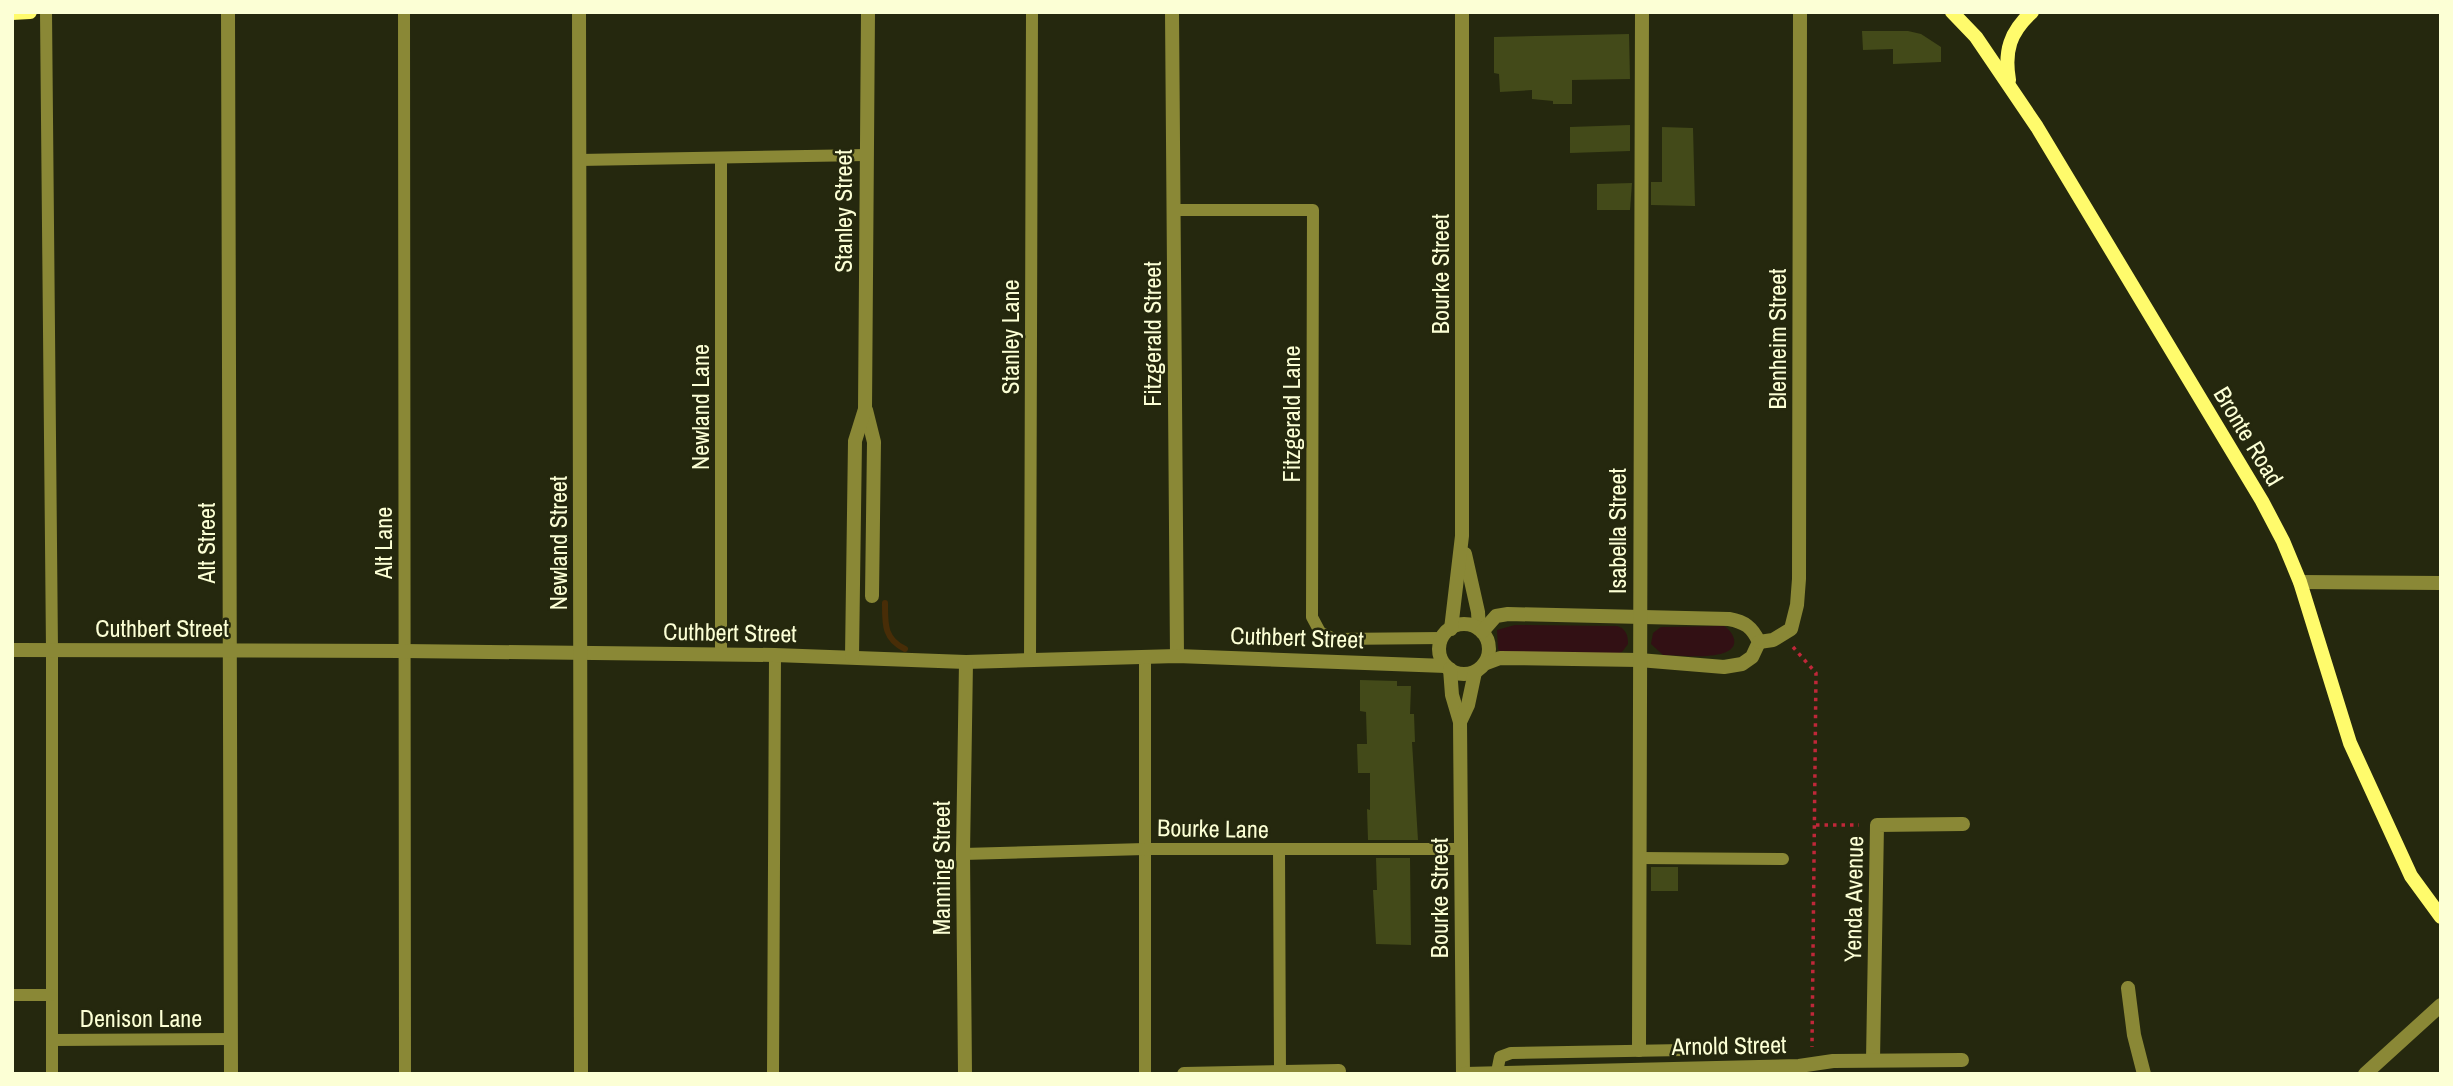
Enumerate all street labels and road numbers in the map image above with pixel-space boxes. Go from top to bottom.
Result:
street label: Stanley Street [827,149,859,273]
street label: Bourke Street [1424,213,1456,334]
street label: Fitzgerald Street [1136,261,1168,407]
street label: Blenheim Street [1761,268,1793,410]
street label: Stanley Lane [994,280,1026,394]
street label: Newland Lane [684,344,716,470]
street label: Fitzgerald Lane [1275,346,1307,482]
street label: Bronte Road [2207,380,2291,492]
street label: Isabella Street [1601,468,1633,594]
street label: Newland Street [542,475,574,610]
street label: Alt Street [190,502,222,584]
street label: Alt Lane [367,507,399,580]
street label: Cuthbert Street [95,612,229,644]
street label: Cuthbert Street [663,615,798,649]
street label: Cuthbert Street [1230,619,1365,655]
street label: Manning Street [925,800,957,935]
street label: Bourke Lane [1157,811,1269,845]
street label: Yenda Avenue [1836,836,1870,962]
street label: Bourke Street [1423,837,1455,958]
street label: Denison Lane [80,1002,202,1034]
street label: Arnold Street [1670,1028,1787,1062]

